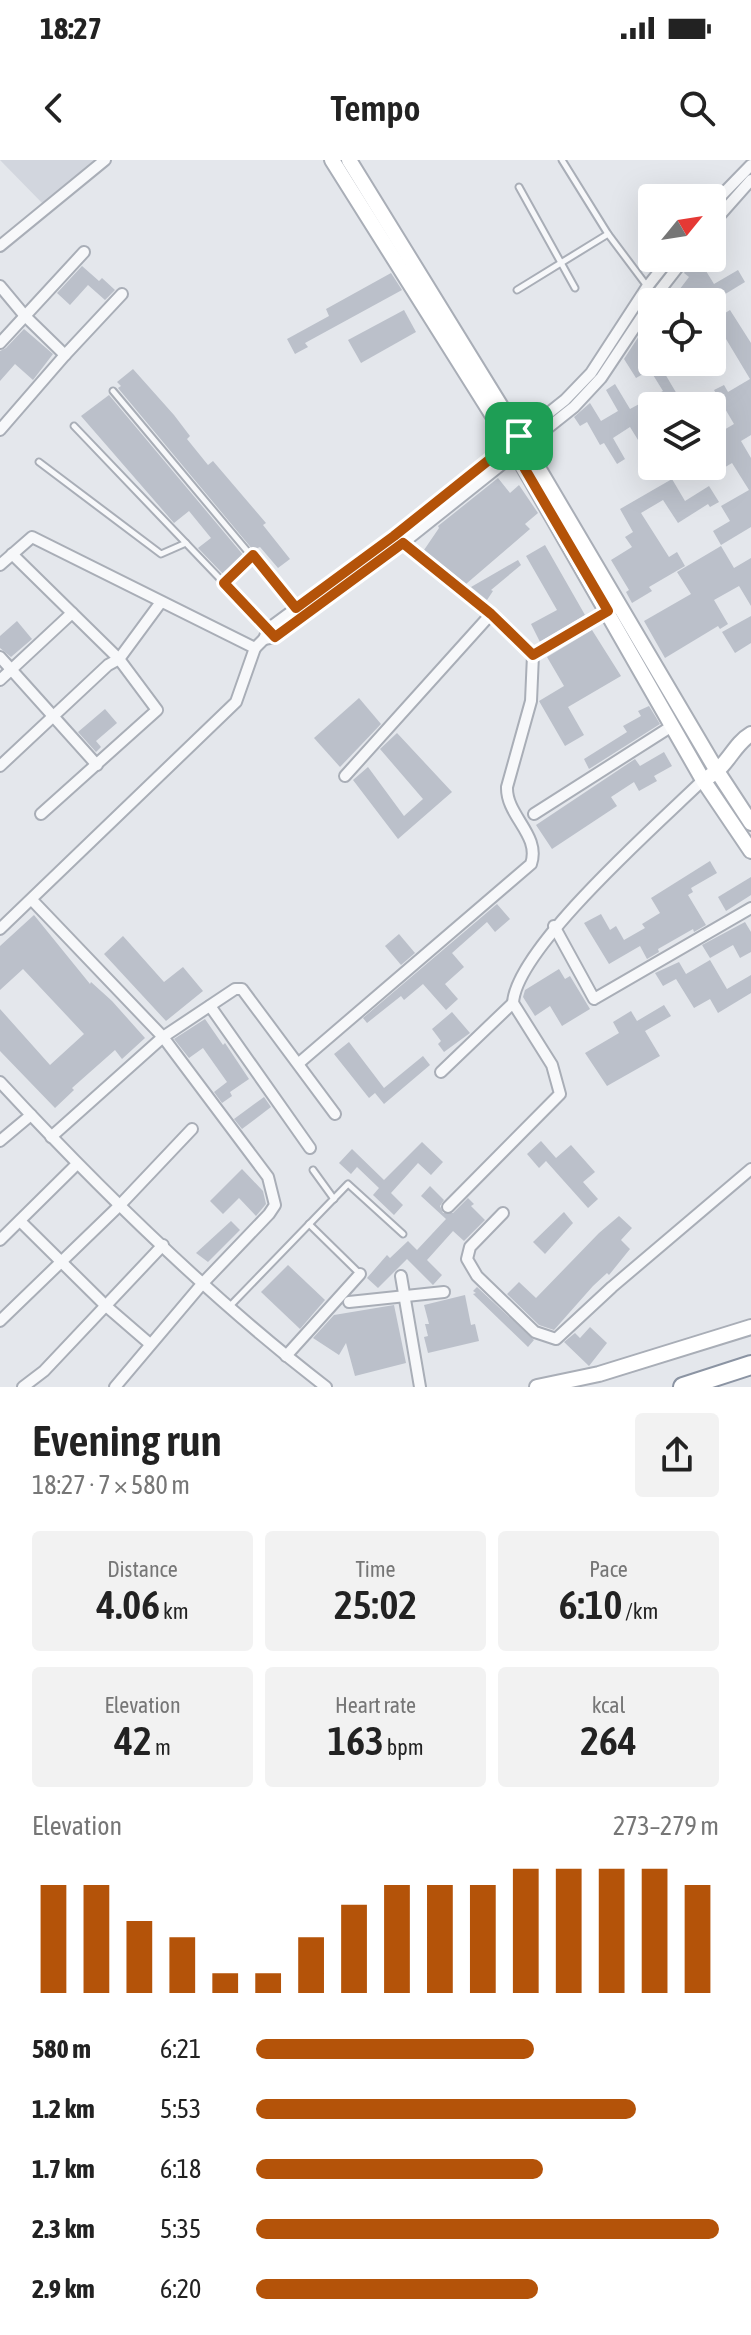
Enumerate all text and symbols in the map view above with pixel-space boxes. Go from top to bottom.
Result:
text: 18:27 [40,11,102,45]
icon: back [32,86,76,130]
icon: search [675,86,719,130]
text: Tempo [331,87,420,129]
north arrow [638,184,726,272]
map controls [638,184,726,480]
button: locate [638,288,726,376]
button: layers [638,392,726,480]
pin [485,402,553,470]
icon: arrive [497,414,541,458]
button: share [635,1413,719,1497]
text: Evening run [32,1415,222,1465]
text: 18:27 · 7 × 580 m [32,1470,190,1500]
text: Distance [107,1556,178,1582]
text: Time [355,1556,396,1582]
text: Pace [589,1556,628,1582]
text: 4.06 [96,1582,160,1627]
text: 25:02 [334,1582,417,1627]
text: 6:10 [559,1582,622,1627]
text: km [160,1598,189,1624]
text: /km [622,1598,658,1624]
text: Elevation [104,1692,181,1718]
text: Heart rate [335,1692,416,1718]
text: kcal [592,1692,625,1718]
text: 42 [114,1718,152,1763]
text: 163 [327,1718,384,1763]
text: 264 [580,1718,637,1763]
text: m [152,1734,171,1760]
text: bpm [384,1734,424,1760]
text: Elevation [32,1811,122,1841]
text: 273–279 m [613,1811,719,1841]
text: 580 m [32,2034,91,2064]
text: 6:21 [160,2034,201,2064]
text: 1.2 km [32,2094,95,2124]
text: 5:53 [160,2094,201,2124]
text: 1.7 km [32,2154,95,2184]
text: 6:18 [160,2154,201,2184]
text: 2.3 km [32,2214,95,2244]
text: 5:35 [160,2214,201,2244]
text: 2.9 km [32,2274,95,2304]
text: 6:20 [160,2274,201,2304]

